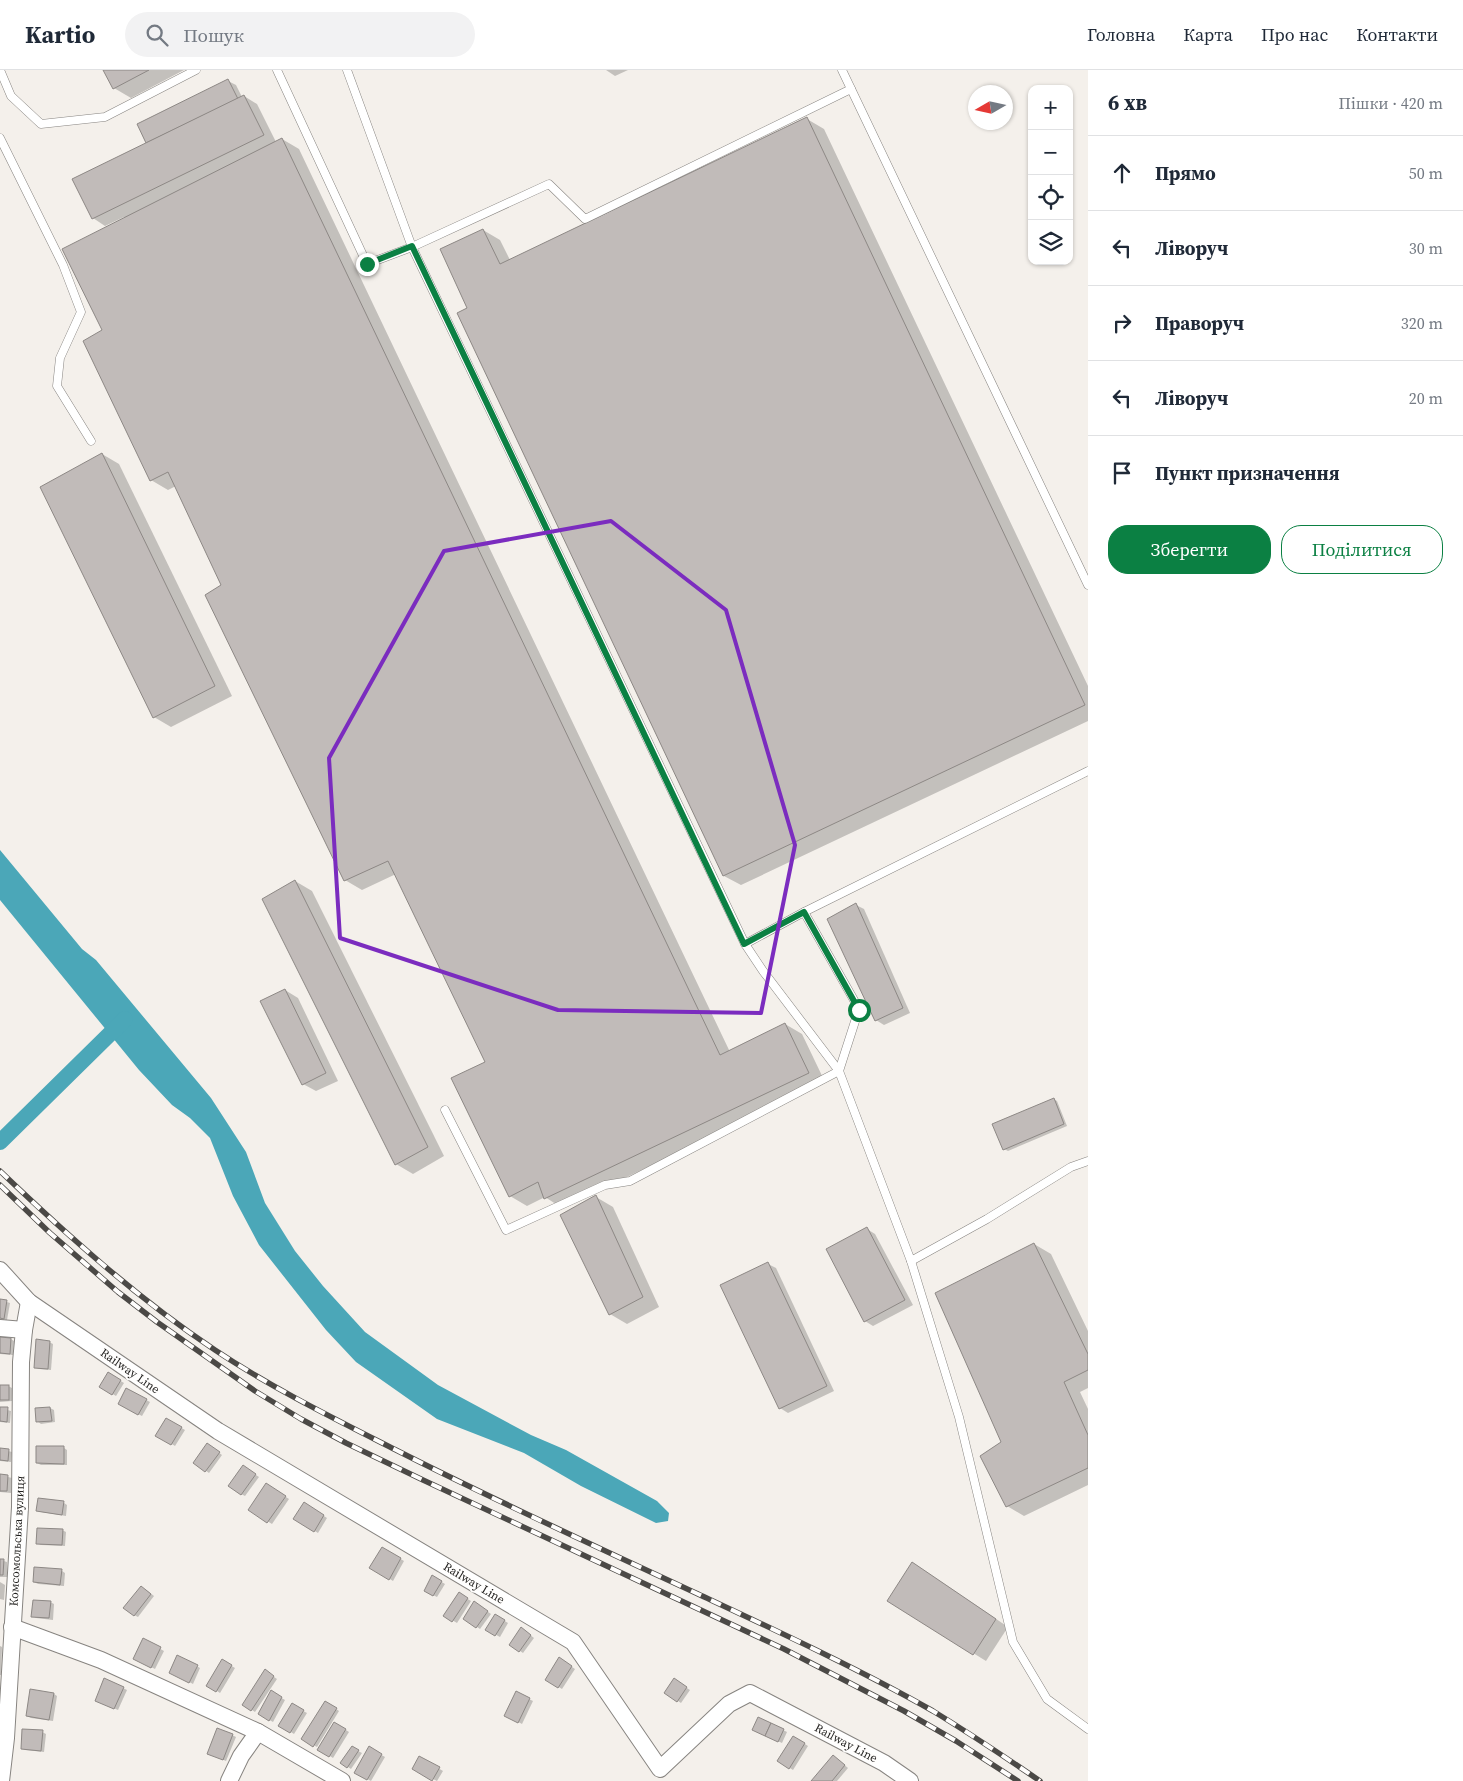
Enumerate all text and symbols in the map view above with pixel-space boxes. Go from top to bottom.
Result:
search box [125,12,475,57]
text: Kartio [25,18,95,51]
icon: search [143,21,171,49]
text: Пошук [183,22,244,48]
text: Головна [1087,22,1155,47]
text: Карта [1183,22,1233,47]
text: Про нас [1261,22,1328,47]
text: Контакти [1356,22,1438,47]
north arrow [968,85,1013,130]
map controls [1028,85,1073,265]
button: + [1028,85,1073,130]
text: 6 хв [1108,88,1147,117]
text: Пішки · 420 m [1339,92,1443,114]
button: − [1028,130,1073,175]
icon: ahead [1108,159,1136,187]
text: Прямо [1155,160,1216,186]
text: 50 m [1409,162,1443,184]
button: locate [1028,175,1073,220]
button: layers [1028,220,1073,265]
icon: left [1108,234,1136,262]
text: Ліворуч [1155,235,1228,261]
text: 30 m [1409,237,1443,259]
route end [356,253,379,276]
icon: right [1108,309,1136,337]
text: Праворуч [1155,310,1244,336]
text: 320 m [1401,312,1443,334]
icon: left [1108,384,1136,412]
text: Ліворуч [1155,385,1228,411]
text: 20 m [1409,387,1443,409]
icon: arrive [1108,459,1136,487]
text: Пункт призначення [1155,460,1340,486]
button: Зберегти [1108,525,1271,574]
button: Поділитися [1281,525,1443,574]
route start [848,999,871,1022]
street label: Railway Line [97,1345,163,1397]
street label: Комсомольська вулиця [6,1475,28,1607]
street label: Railway Line [440,1558,508,1608]
street label: Railway Line [812,1720,880,1766]

